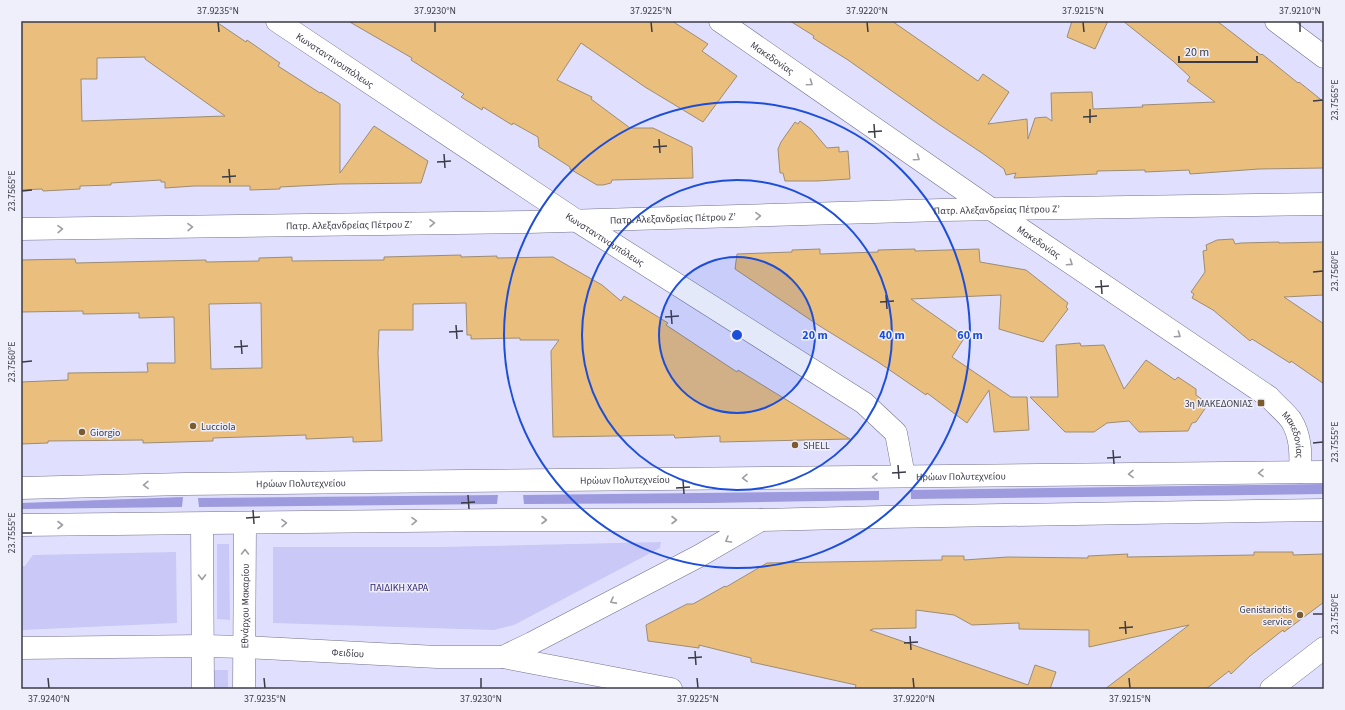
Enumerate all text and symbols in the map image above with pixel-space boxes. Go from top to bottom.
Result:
text: 37.9235°N [197,4,239,18]
text: 37.9230°N [414,4,456,18]
text: 37.9225°N [630,4,672,18]
text: 37.9220°N [846,4,888,18]
text: 37.9215°N [1062,4,1104,18]
text: 37.9210°N [1279,4,1321,18]
street label: Κωνσταντινουπόλεως [293,30,377,92]
street label: Μακεδονίας [747,38,797,79]
scale bar [1179,38,1257,64]
text: 20 m [1185,44,1209,61]
one-way arrow [806,78,813,86]
text: 23.7565°E [1328,80,1342,120]
one-way arrow [912,153,919,160]
text: 23.7565°E [5,171,19,211]
street label: Πατρ. Αλεξανδρείας Πέτρου Ζ’ [933,202,1060,218]
street label: Κωνσταντινουπόλεως [563,209,647,270]
street label: Πατρ. Αλεξανδρείας Πέτρου Ζ’ [610,210,736,228]
one-way arrow [755,211,761,220]
street label: Πατρ. Αλεξανδρείας Πέτρου Ζ’ [286,218,412,233]
one-way arrow [429,219,435,227]
one-way arrow [187,223,193,231]
street label: Μακεδονίας [1014,223,1064,263]
one-way arrow [57,225,63,233]
text: 23.7560°E [1328,251,1342,291]
one-way arrow [1066,258,1073,266]
text: 20 m [802,327,828,344]
text: 40 m [879,327,905,344]
text: 60 m [957,327,983,344]
centre of rings [730,328,744,342]
one-way arrow [1174,330,1181,338]
text: 23.7560°E [5,342,19,382]
place label: 3η ΜΑΚΕΔΟΝΙΑΣ [1185,397,1254,411]
marker: 3η ΜΑΚΕΔΟΝΙΑΣ [1256,398,1266,408]
street label: Μακεδονίας [1278,408,1306,459]
place label: Lucciola [201,420,236,434]
marker: Lucciola [188,421,198,431]
text: 23.7555°E [1328,422,1342,462]
place label: Giorgio [90,426,120,440]
marker: Giorgio [77,427,87,437]
place label: SHELL [803,439,830,453]
marker: SHELL [790,440,800,450]
one-way arrow [1258,468,1264,477]
street label: Ηρώων Πολυτεχνείου [916,469,1006,484]
one-way arrow [1128,470,1134,478]
one-way arrow [872,472,878,481]
street label: Ηρώων Πολυτεχνείου [580,473,670,488]
one-way arrow [742,474,748,482]
street label: Ηρώων Πολυτεχνείου [256,476,346,491]
one-way arrow [143,481,149,489]
text: 23.7555°E [5,513,19,553]
one-way arrow [541,516,547,524]
one-way arrow [671,516,677,524]
one-way arrow [411,517,417,526]
one-way arrow [281,519,287,527]
one-way arrow [57,521,63,529]
one-way arrow [725,535,732,542]
one-way arrow [241,549,249,555]
street label: Εθνάρχου Μακαρίου [238,564,253,648]
one-way arrow [198,574,206,580]
park label: ΠΑΙΔΙΚΗ ΧΑΡΑ [370,581,429,595]
text: 23.7550°E [1328,594,1342,634]
one-way arrow [610,596,617,604]
place label: Genistariotis service [1240,603,1292,629]
marker: Genistariotis service [1295,610,1305,620]
street label: Φειδίου [331,646,364,661]
text: 37.9240°N [28,692,70,706]
text: 37.9235°N [244,692,286,706]
text: 37.9230°N [460,692,502,706]
text: 37.9225°N [677,692,719,706]
text: 37.9220°N [893,692,935,706]
text: 37.9215°N [1109,692,1151,706]

